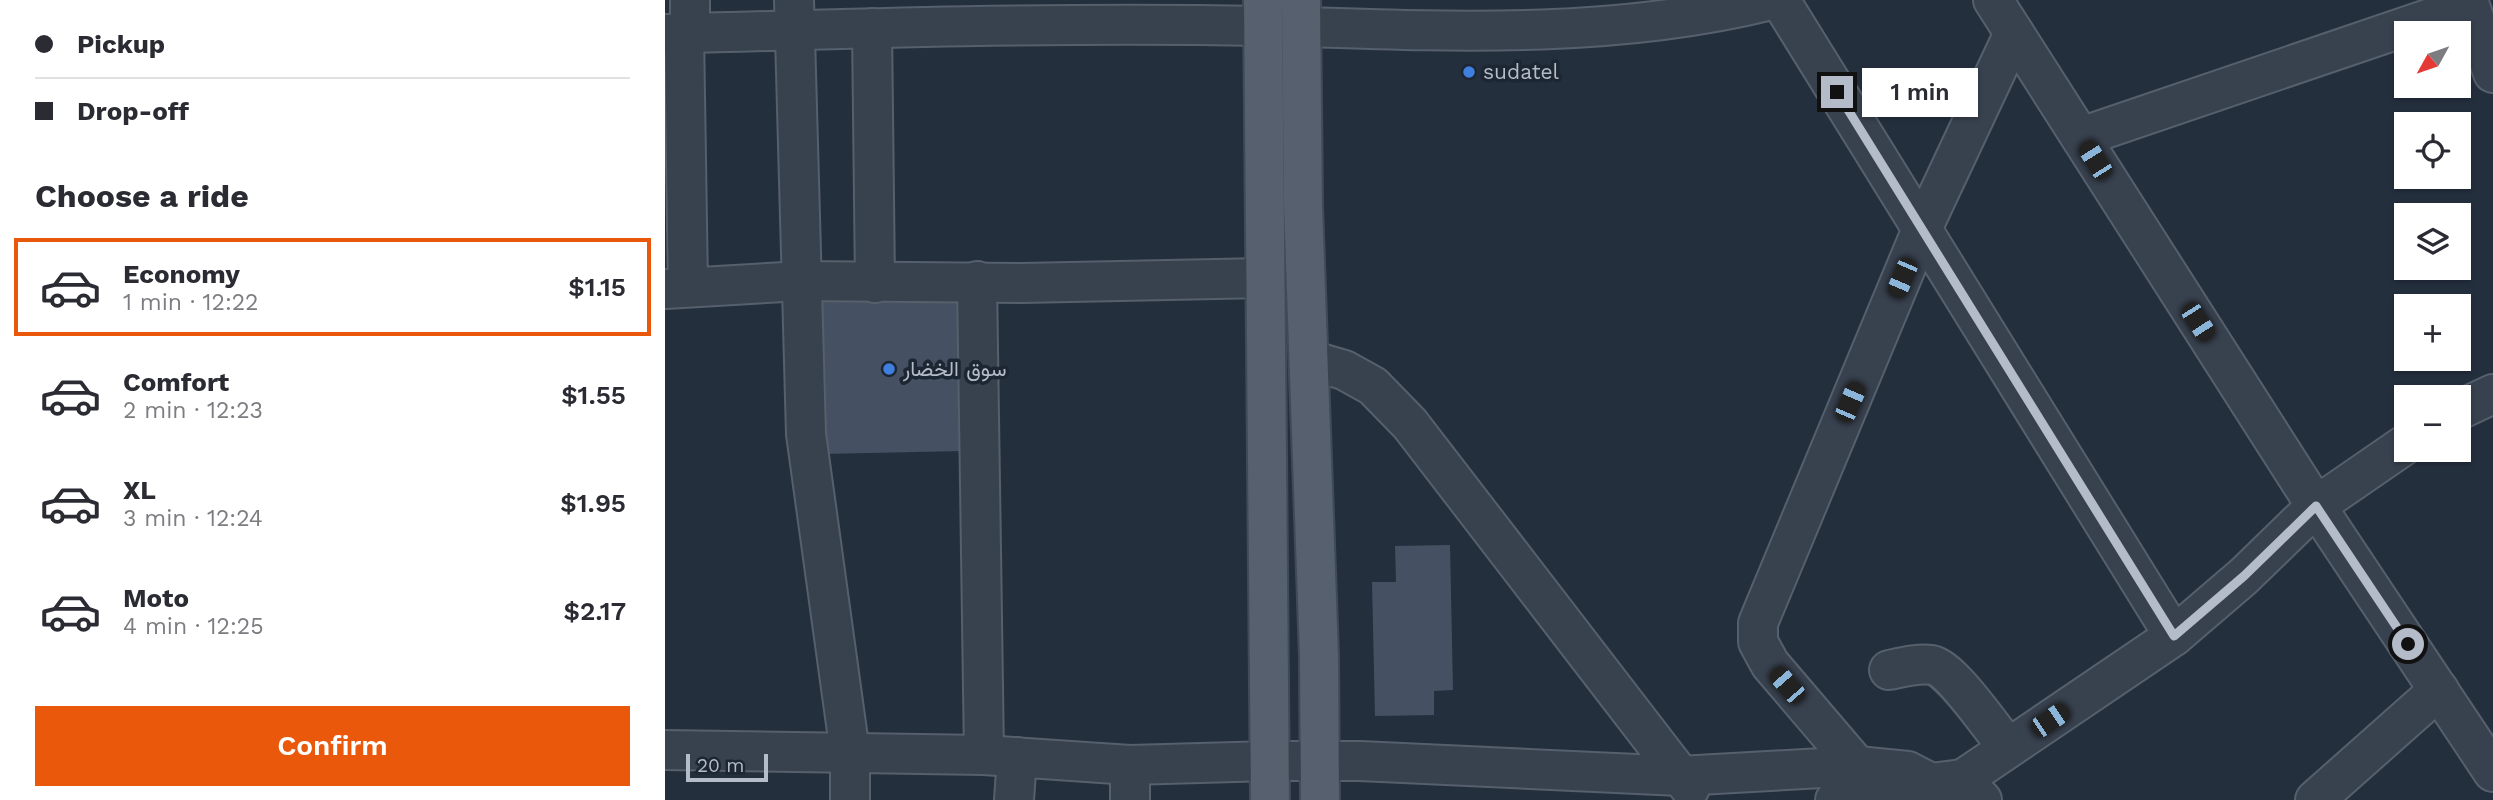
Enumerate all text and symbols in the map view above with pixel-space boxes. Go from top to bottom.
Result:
north arrow [2394,21,2471,98]
map controls [2394,21,2471,462]
text: Pickup [77,29,165,59]
place label: sudatel [1483,59,1560,84]
marker: sudatel [1461,64,1477,80]
callout: 1 min [1861,68,1977,116]
route end [1821,76,1853,108]
text: 1 min [1890,79,1950,106]
text: Drop-off [77,96,189,126]
button: locate [2394,112,2471,189]
car [2075,137,2116,183]
text: Choose a ride [35,177,249,215]
button: layers [2394,203,2471,280]
car [1885,255,1920,301]
icon: car [39,256,102,319]
text: Economy [123,259,240,289]
text: $1.15 [568,272,626,302]
text: 1 min · 12:22 [123,289,259,316]
button: + [2394,294,2471,371]
car [2178,299,2219,345]
place label: سوق الخضار [902,356,1007,382]
marker: سوق الخضار [881,361,897,377]
icon: car [39,364,102,427]
text: Comfort [123,367,229,397]
car [1833,379,1868,425]
text: $1.55 [561,380,626,410]
button: − [2394,385,2471,462]
text: 2 min · 12:23 [123,397,263,424]
icon: car [39,472,102,535]
text: XL [123,475,156,505]
text: $1.95 [560,488,626,518]
text: 3 min · 12:24 [123,505,263,532]
icon: car [39,580,102,643]
text: Moto [123,583,189,613]
text: $2.17 [563,596,626,626]
text: 4 min · 12:25 [123,613,264,640]
route start [2392,628,2424,660]
car [1766,662,1809,708]
car [2027,700,2074,740]
button: Confirm [35,706,630,786]
scale bar [686,751,768,783]
text: 20 m [697,754,744,777]

